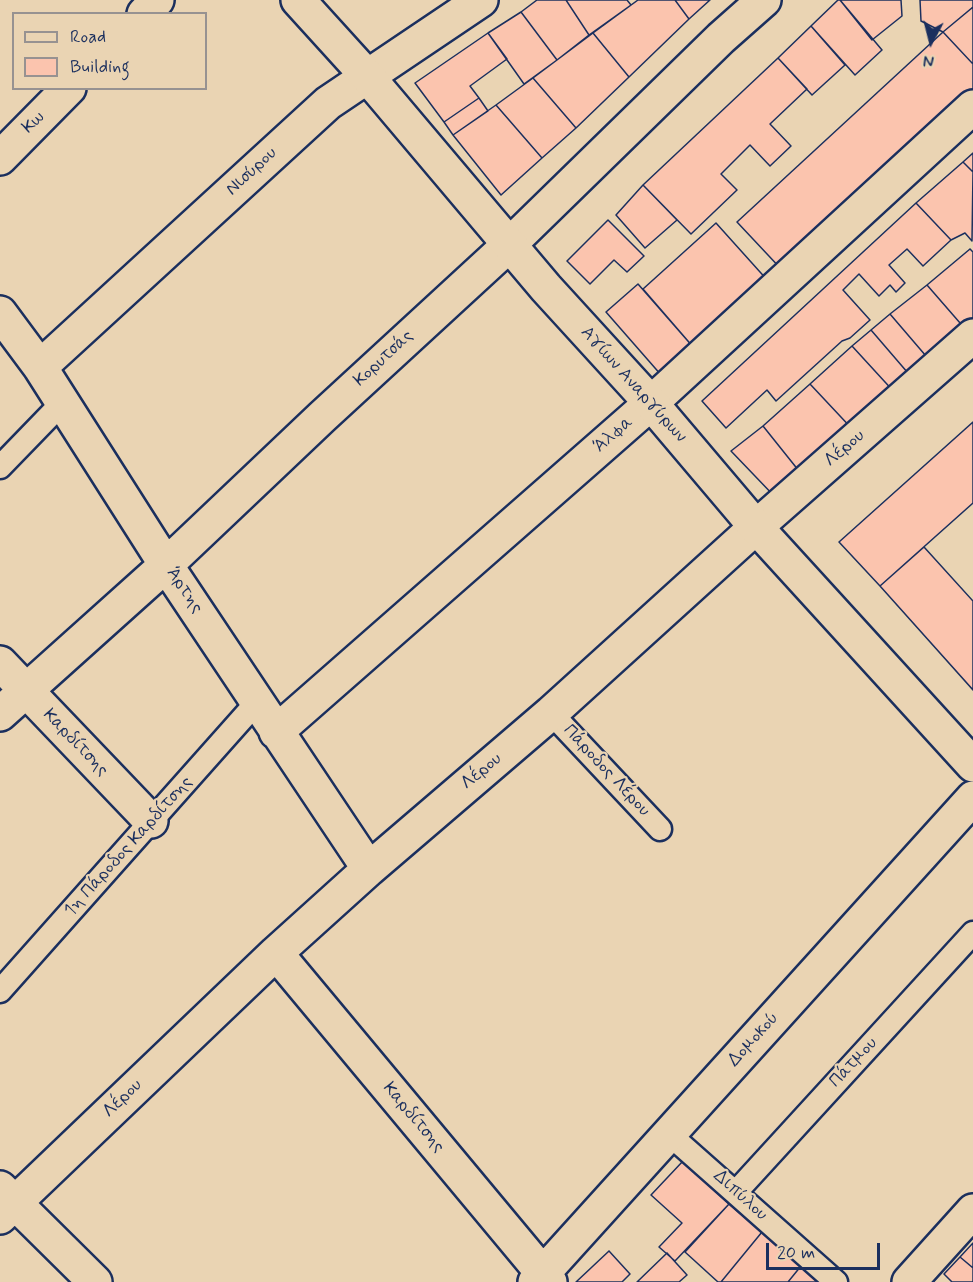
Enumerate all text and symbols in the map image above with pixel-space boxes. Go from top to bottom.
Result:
legend [12,12,207,90]
north arrow [901,12,961,72]
text: Road [70,25,106,49]
text: N [922,49,935,71]
text: Building [70,55,130,79]
street label: Κω [18,107,50,139]
street label: Νισύρου [222,143,282,201]
street label: Αγίων Αναργύρων [575,322,691,448]
street label: Κορυτσάς [350,326,418,392]
street label: Άλφα [590,412,638,458]
street label: Λέρου [820,426,870,472]
street label: Άρτης [161,564,207,618]
street label: Καρδίτσης [38,705,112,781]
street label: Πάροδος Λέρου [558,721,654,821]
street label: Λέρου [457,749,507,795]
street label: 1η Πάροδος Καρδίτσης [60,772,198,922]
street label: Δομοκού [724,1008,784,1072]
street label: Πάτμου [825,1033,883,1093]
street label: Λέρου [99,1075,147,1123]
street label: Καρδίτσης [377,1078,449,1158]
street label: Διπύλου [708,1166,772,1226]
scale bar [769,1231,883,1269]
text: 20 m [777,1241,815,1265]

